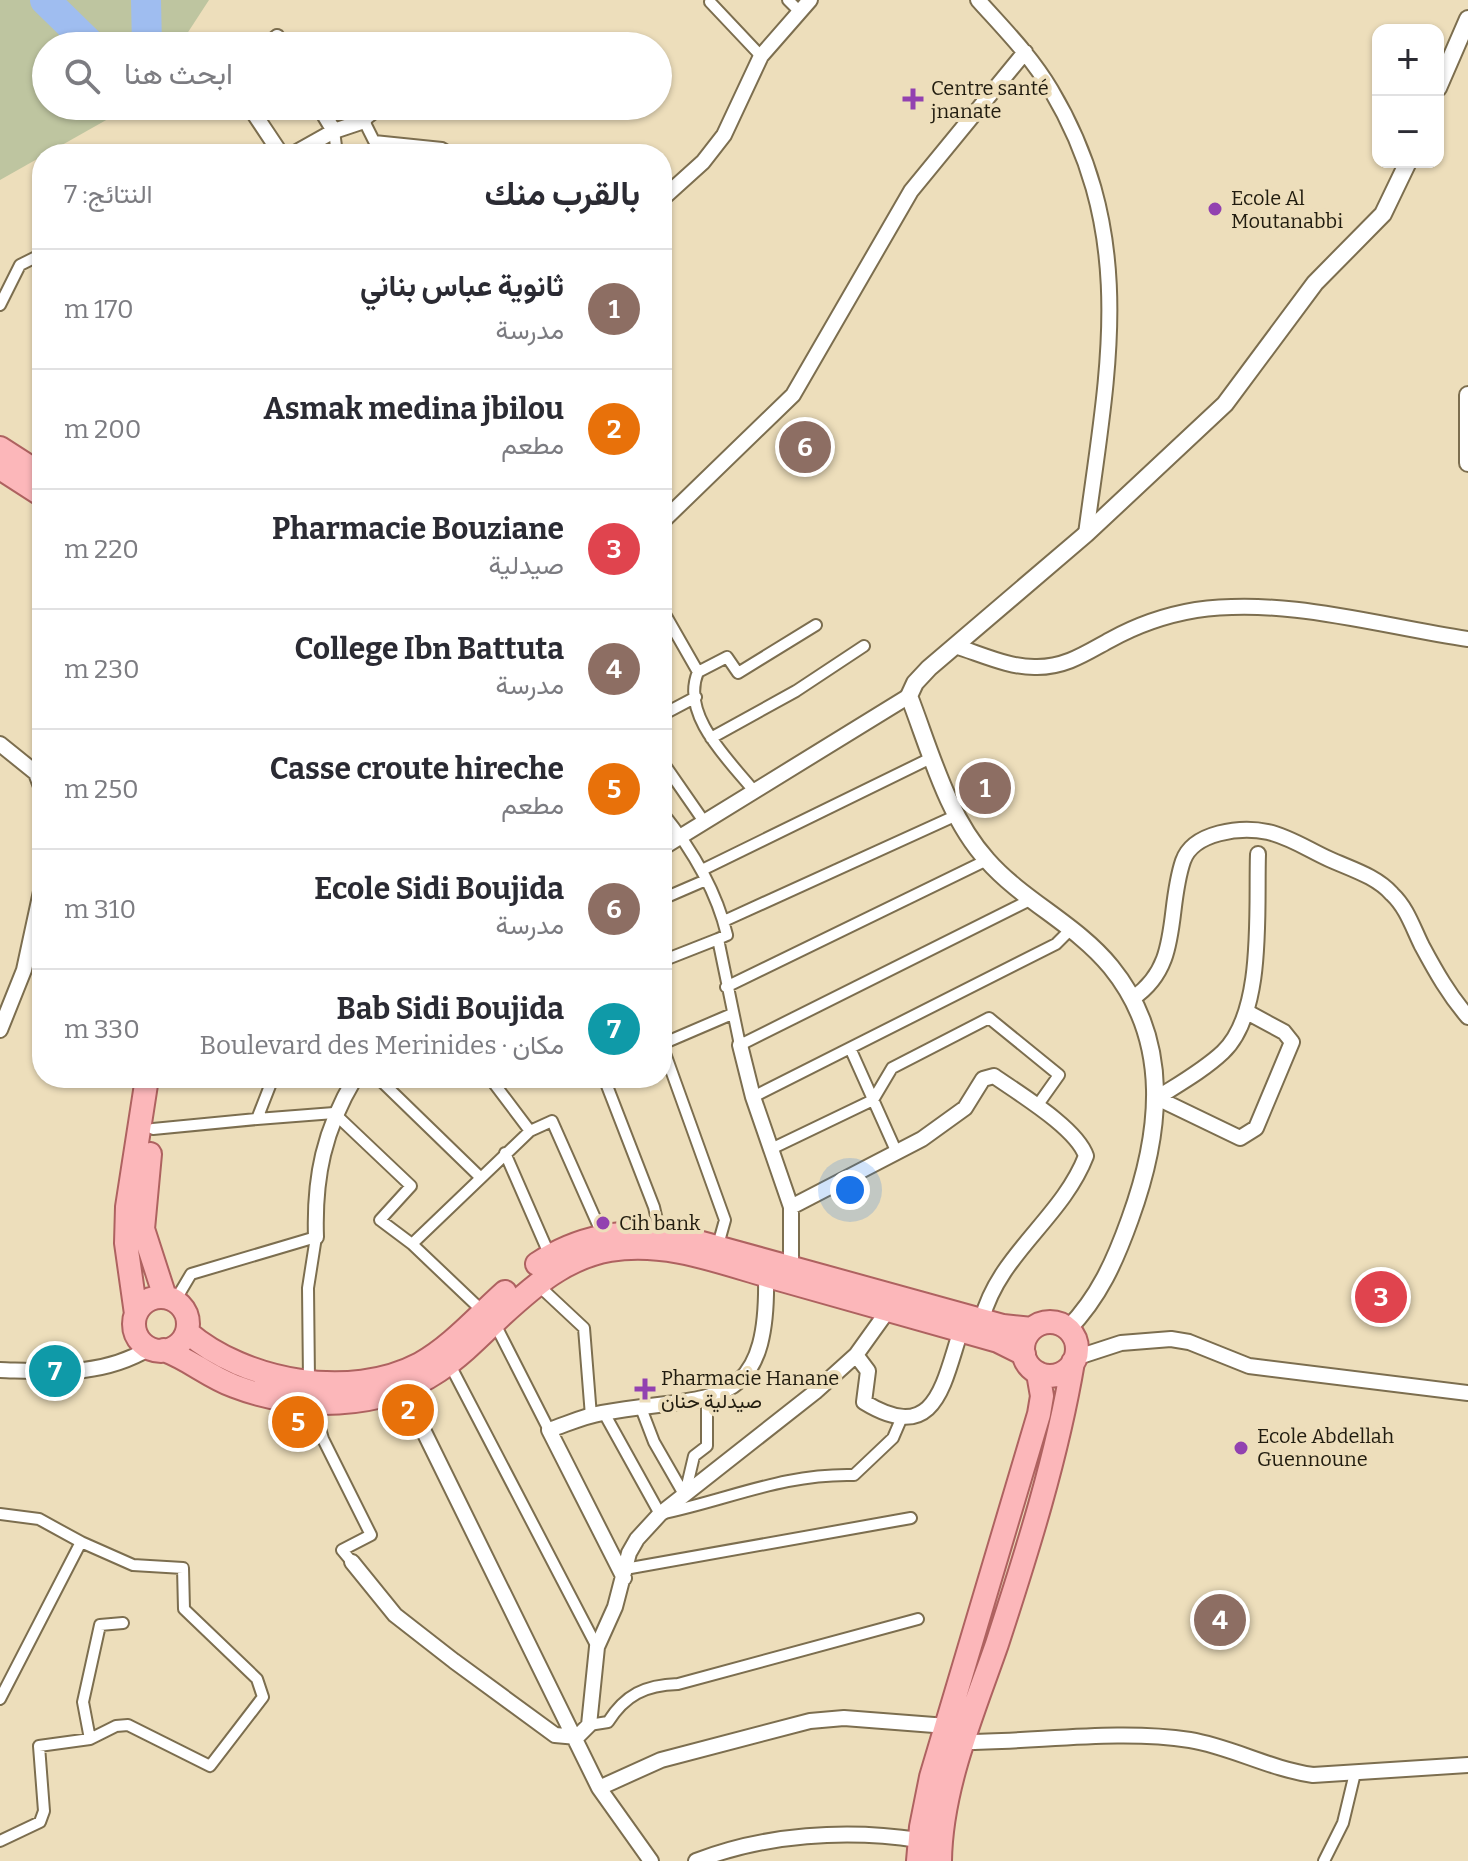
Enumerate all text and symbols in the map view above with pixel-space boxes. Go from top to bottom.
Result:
map controls [1372,24,1444,168]
button: + [1372,24,1444,96]
search box [32,32,672,120]
icon: search [60,54,104,98]
text: ابحث هنا [124,56,233,92]
place label: Centre santé jnanate [930,76,1049,124]
marker: Centre santé jnanate [902,88,924,110]
button: − [1372,96,1444,168]
text: بالقرب منك [485,173,640,214]
text: النتائج: 7 [64,179,153,210]
place label: Ecole Al Moutanabbi [1231,186,1343,233]
marker: Ecole Al Moutanabbi [1206,200,1224,218]
text: ثانوية عباس بناني [360,268,564,304]
text: 170 m [64,294,134,325]
text: 1 [608,294,620,325]
text: مدرسة [495,315,564,346]
text: Asmak medina jbilou [264,391,564,427]
text: 200 m [64,414,142,445]
text: 2 [607,414,621,445]
pin: 6 [779,417,831,477]
text: مطعم [501,430,564,461]
text: Pharmacie Bouziane [272,511,564,547]
text: 220 m [64,534,139,565]
text: 3 [607,534,622,565]
text: صيدلية [489,550,564,581]
text: College Ibn Battuta [295,631,564,667]
text: 230 m [64,654,140,685]
text: 4 [606,654,622,685]
text: مدرسة [495,670,564,701]
text: Casse croute hireche [270,751,564,787]
pin: 1 [959,758,1011,818]
text: 250 m [64,774,139,805]
text: 5 [607,774,621,805]
text: مطعم [501,790,564,821]
text: Ecole Sidi Boujida [314,871,564,907]
text: 310 m [64,894,136,925]
text: 6 [606,894,622,925]
text: مدرسة [495,910,564,941]
text: Bab Sidi Boujida [337,991,564,1027]
text: 330 m [64,1014,140,1045]
text: 7 [607,1014,621,1045]
text: مكان · Boulevard des Merinides [200,1030,564,1061]
your location [830,1170,870,1210]
place label: Cih bank [619,1211,701,1235]
marker: Cih bank [594,1214,612,1232]
pin: 3 [1355,1267,1407,1327]
pin: 7 [29,1341,81,1401]
place label: Pharmacie Hanane صيدلية حنان [661,1366,839,1413]
pin: 2 [382,1380,434,1440]
marker: Pharmacie Hanane صيدلية حنان [636,1380,654,1398]
pin: 5 [272,1392,324,1452]
place label: Ecole Abdellah Guennoune [1257,1424,1395,1471]
marker: Ecole Abdellah Guennoune [1232,1439,1250,1457]
pin: 4 [1194,1590,1246,1650]

